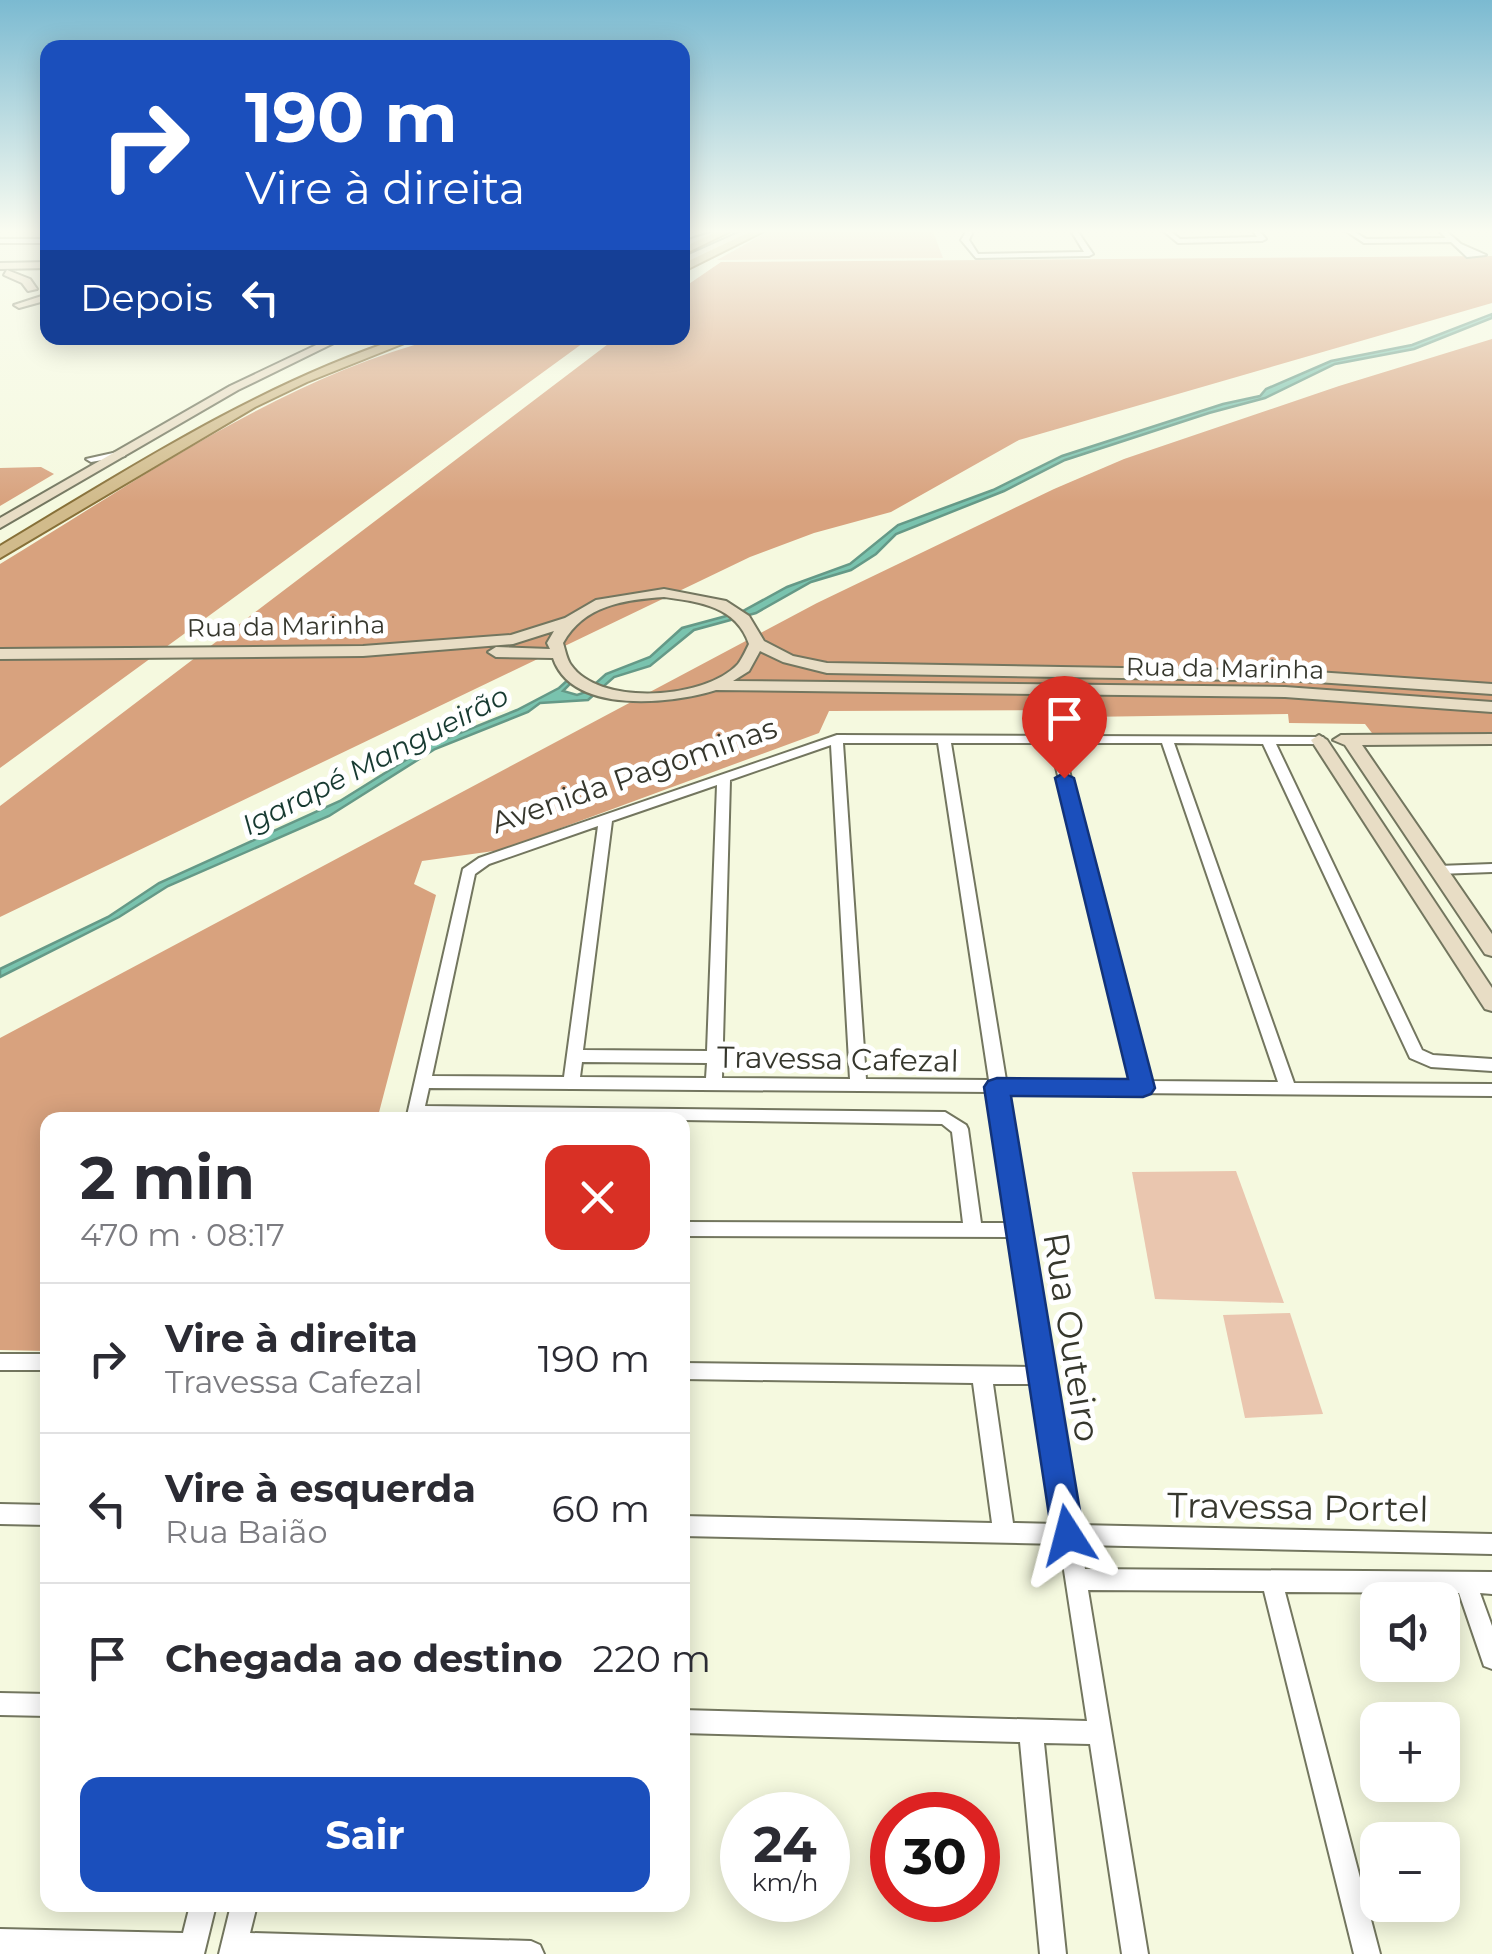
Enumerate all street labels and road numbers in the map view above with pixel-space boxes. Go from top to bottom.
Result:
street label: Rua da Marinha [187,609,385,643]
street label: Rua da Marinha [1126,651,1324,685]
street label: Avenida Pagominas [486,709,782,841]
street label: Travessa Cafezal [717,1038,959,1080]
street label: Rua Outeiro [1034,1229,1110,1445]
street label: Travessa Portel [1167,1483,1429,1531]

